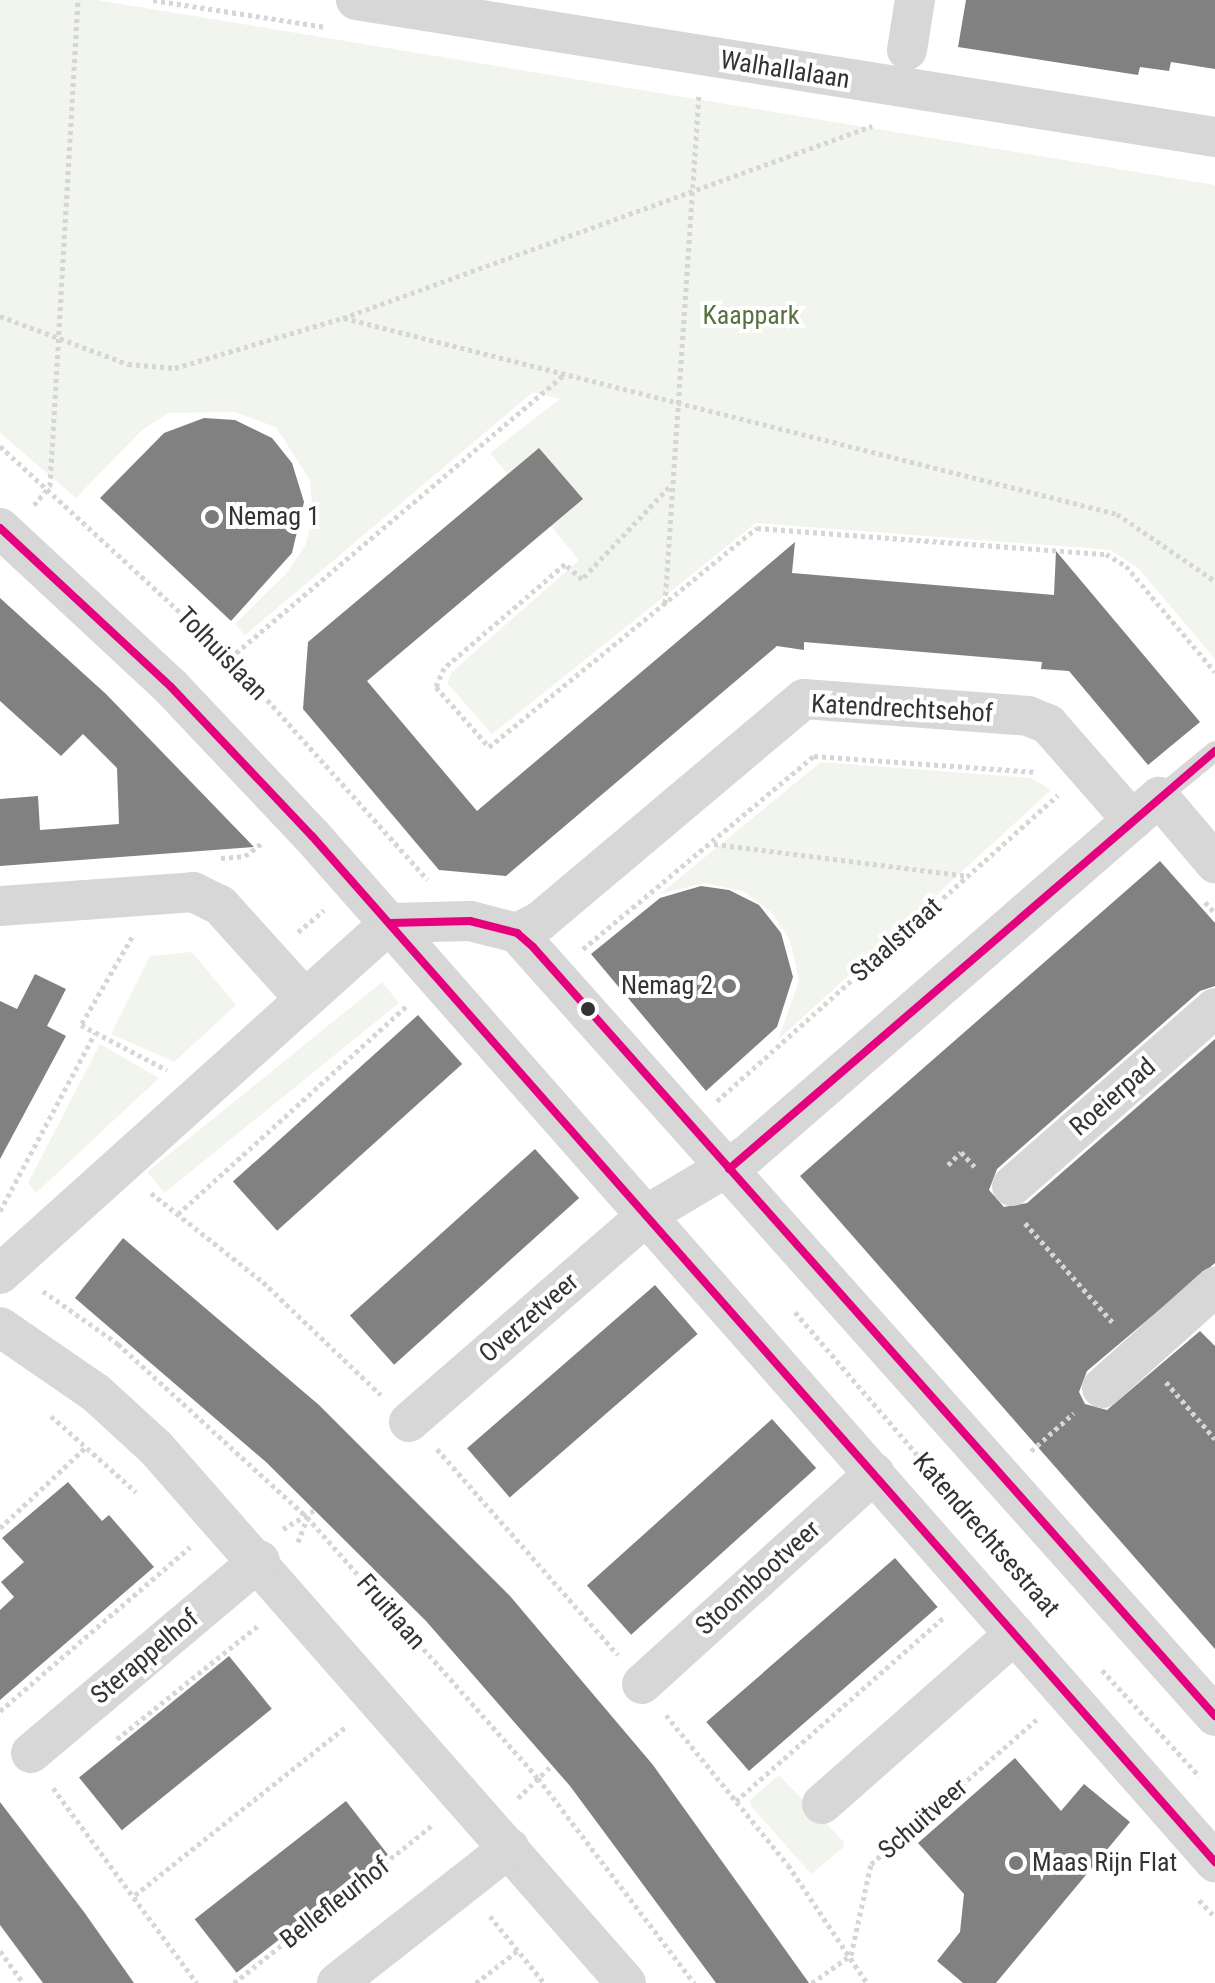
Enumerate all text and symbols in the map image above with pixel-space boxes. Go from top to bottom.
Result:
street label: Walhallalaan [718,44,852,96]
park label: Kaappark [703,300,799,332]
place label: Nemag 1 [228,501,320,533]
marker: Nemag 1 [203,508,221,526]
street label: Tolhuislaan [170,601,274,707]
street label: Katendrechtsehof [810,689,994,729]
street label: Staalstraat [844,891,948,989]
place label: Nemag 2 [621,970,713,1002]
marker: Nemag 2 [720,977,738,995]
unlabelled marker [580,1001,596,1017]
street label: Roeierpad [1064,1051,1162,1143]
street label: Overzetveer [473,1267,585,1369]
street label: Katendrechtsestraat [906,1446,1066,1624]
street label: Stoombootveer [689,1514,827,1642]
street label: Fruitlaan [350,1568,432,1656]
street label: Sterappelhof [85,1603,205,1711]
street label: Schuitveer [872,1772,974,1866]
place label: Maas Rijn Flat [1032,1847,1177,1879]
street label: Bellefleurhof [274,1851,396,1955]
marker: Maas Rijn Flat [1007,1854,1025,1872]

